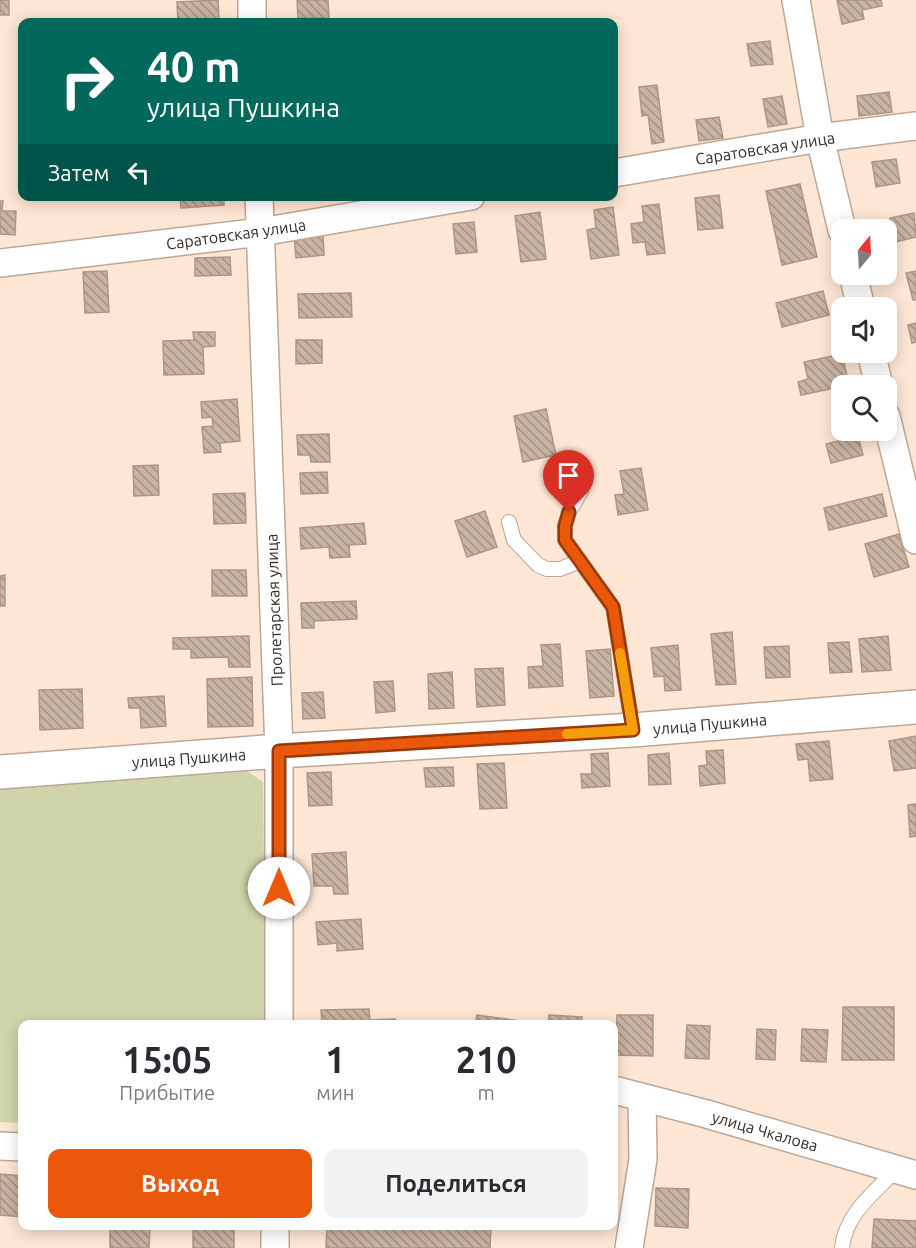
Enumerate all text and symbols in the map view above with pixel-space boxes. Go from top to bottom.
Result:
icon: right [48,42,126,120]
text: 40 m [147,43,241,90]
text: улица Пушкина [147,92,340,122]
street label: Саратовская улица [694,128,836,168]
icon: left [122,156,155,189]
text: Затем [48,160,110,185]
street label: Саратовская улица [165,215,307,253]
north arrow [831,219,897,285]
map controls [831,219,897,441]
button: sound [831,297,897,363]
button: search [831,375,897,441]
pin [543,450,594,512]
icon: arrive [552,459,585,492]
street label: Пролетарская улица [262,533,286,687]
street label: улица Пушкина [652,710,768,738]
street label: улица Пушкина [131,745,247,771]
position arrow [247,856,311,920]
text: 15:05 [122,1039,212,1080]
text: 1 [325,1039,346,1080]
text: 210 [456,1039,517,1080]
text: Прибытие [119,1081,215,1104]
text: мин [316,1081,354,1104]
text: m [478,1081,495,1104]
street label: улица Чкалова [710,1107,820,1155]
button: Выход [48,1149,312,1218]
button: Поделиться [324,1149,588,1218]

